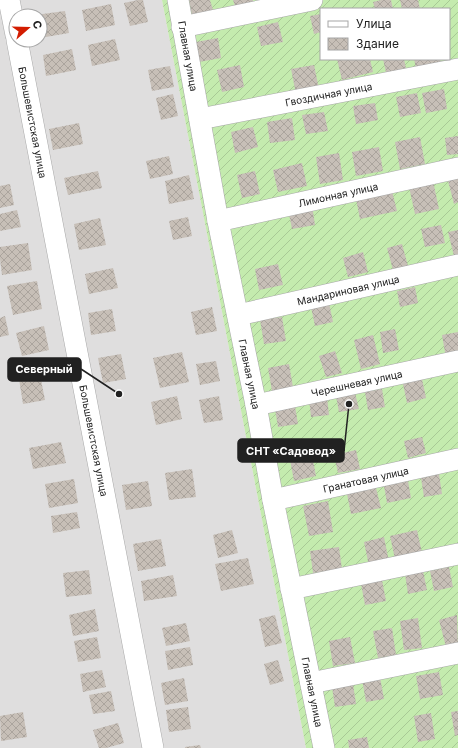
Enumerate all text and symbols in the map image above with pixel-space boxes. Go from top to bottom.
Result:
north arrow [8,8,48,48]
legend [320,8,450,60]
text: Улица [356,16,391,31]
text: С [29,18,45,31]
street label: Главная улица [176,20,200,92]
text: Здание [356,36,399,51]
street label: Большевистская улица [16,66,49,179]
street label: Гвоздичная улица [284,80,373,108]
street label: Лимонная улица [297,180,379,209]
street label: Мандариновая улица [296,273,401,307]
street label: Главная улица [237,338,263,410]
callout: Северный [8,358,81,381]
text: Северный [15,362,73,376]
street label: Черешневая улица [310,367,403,399]
street label: Большевистская улица [77,384,111,497]
callout: СНТ «Садовод» [238,439,344,462]
text: СНТ «Садовод» [246,444,336,458]
street label: Гранатовая улица [322,464,410,495]
street label: Главная улица [299,656,326,728]

